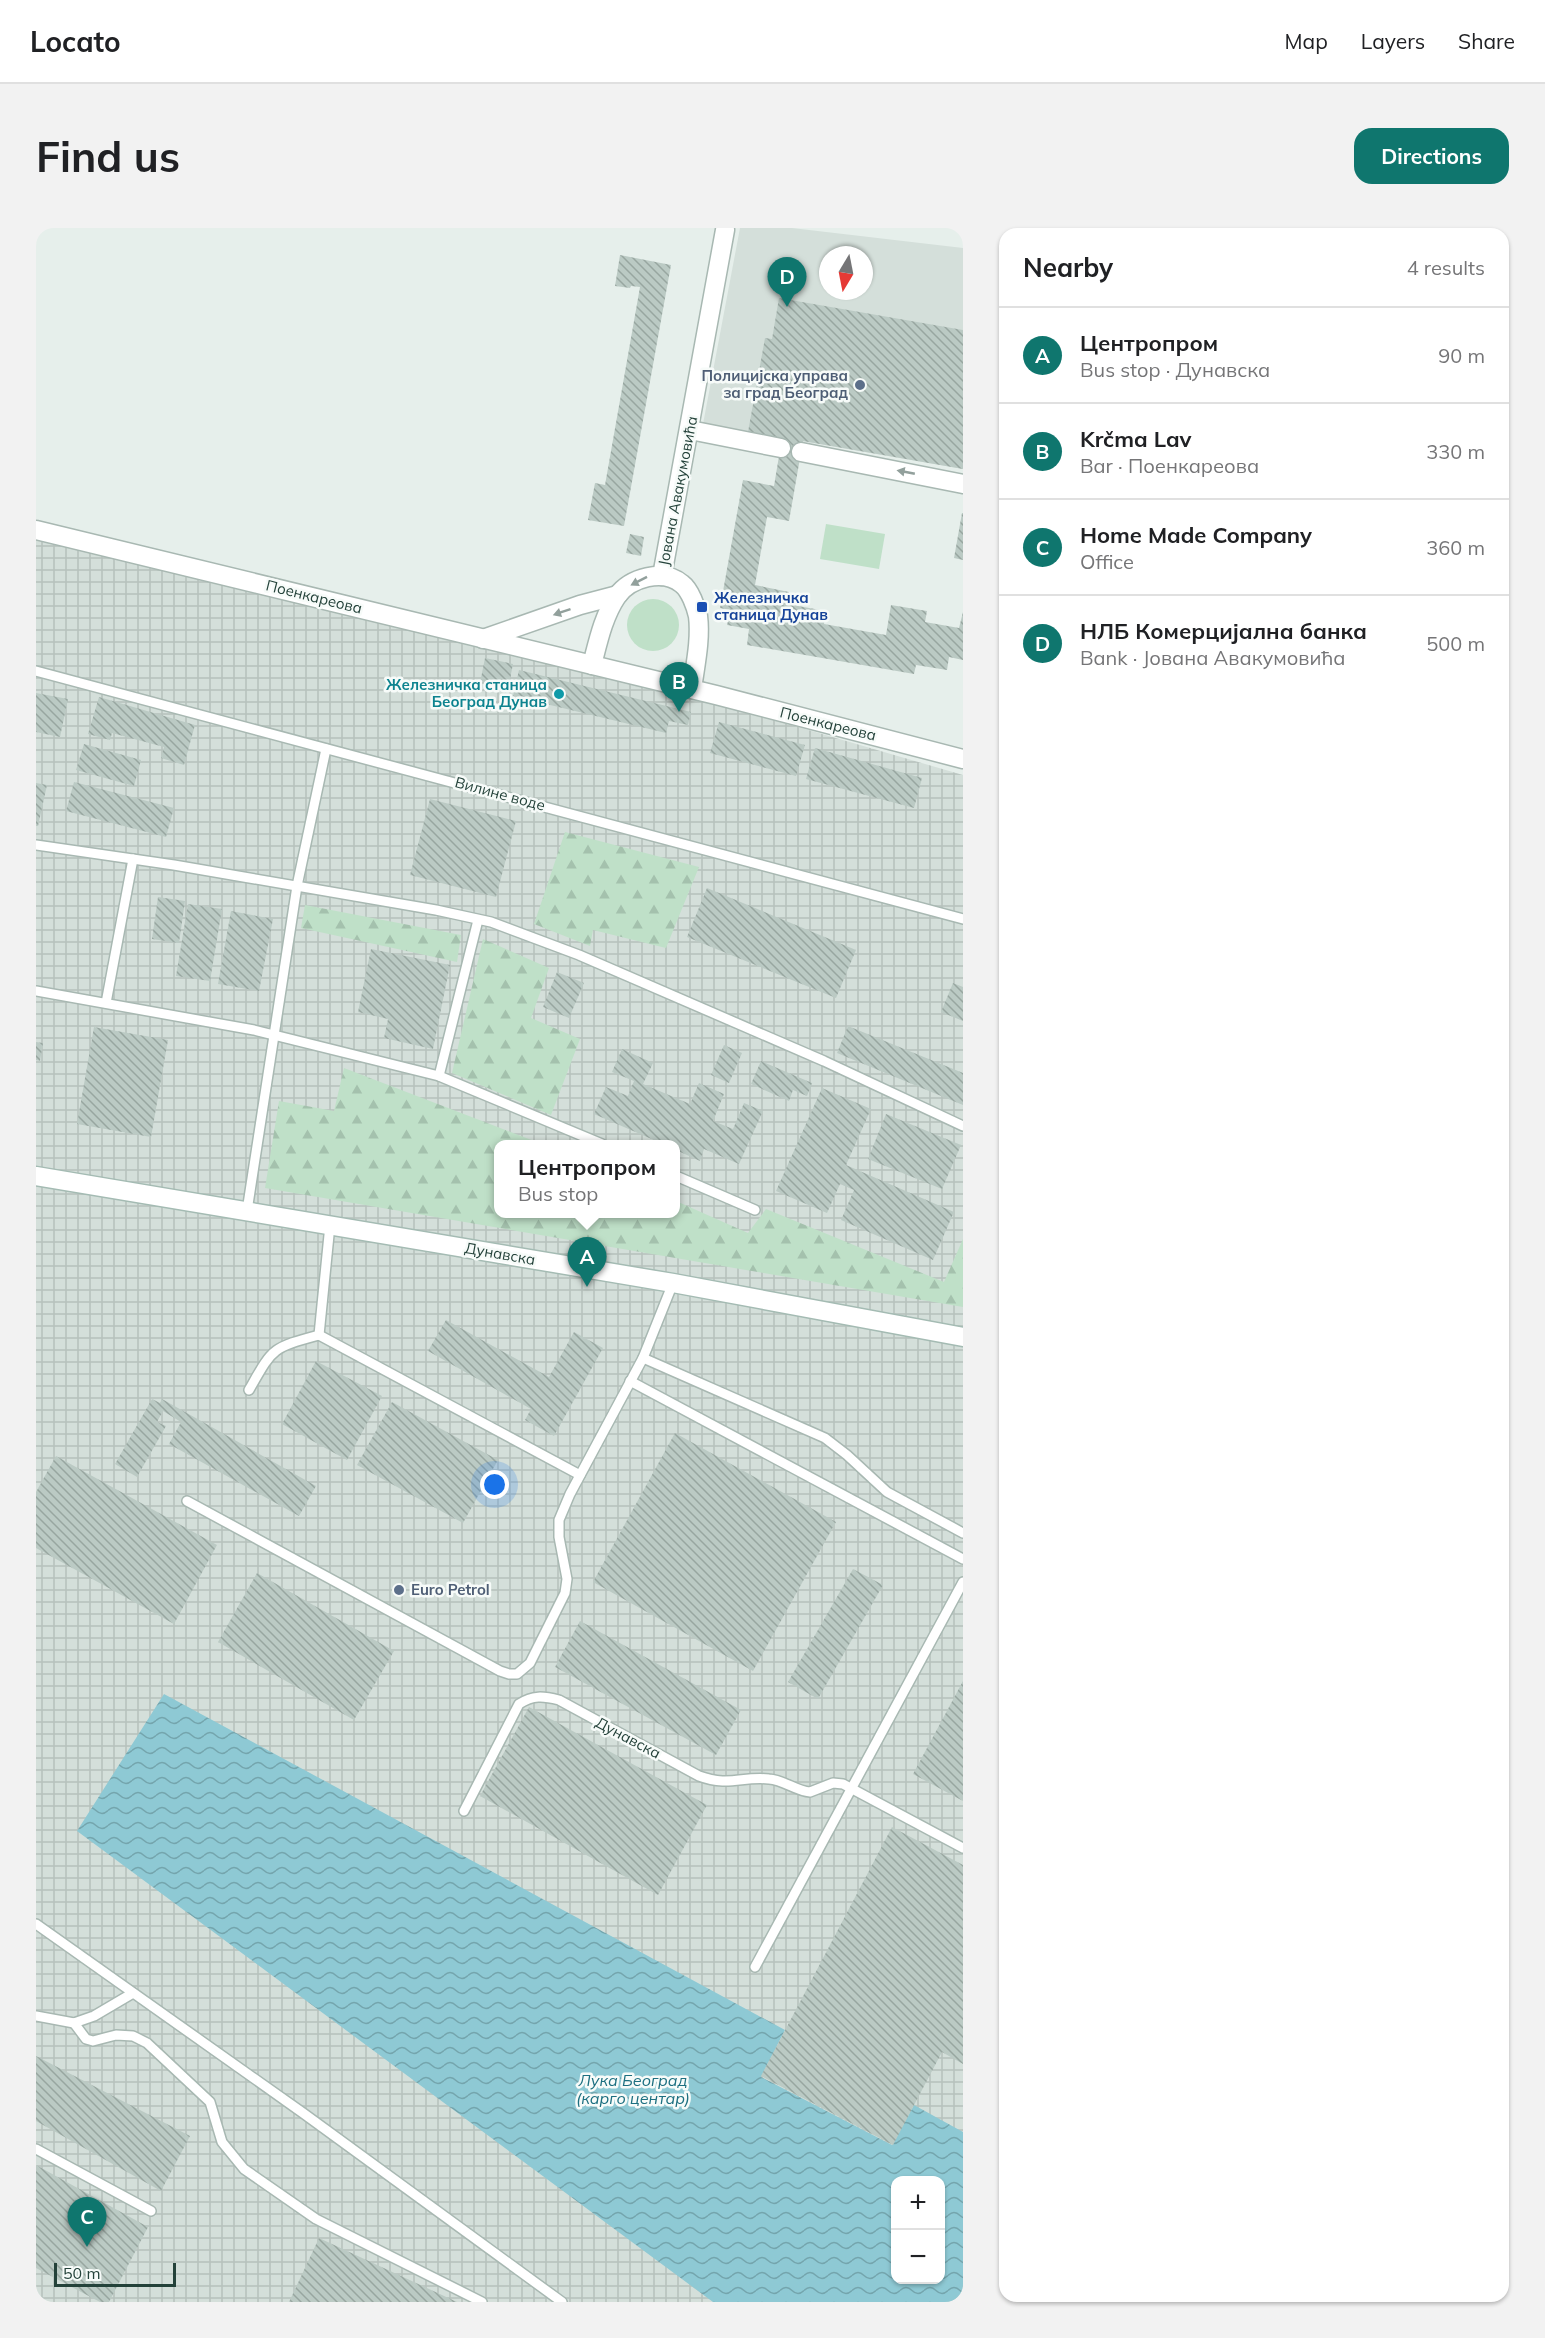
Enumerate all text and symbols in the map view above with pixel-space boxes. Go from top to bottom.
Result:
text: Locato [30,24,121,59]
text: Map [1285,28,1328,54]
text: Layers [1361,28,1425,54]
text: Share [1458,28,1515,54]
button: Directions [1354,128,1509,184]
text: Find us [36,130,180,183]
north arrow [819,246,873,300]
text: Nearby [1023,251,1113,284]
text: 4 results [1407,255,1485,280]
pin: D [768,257,807,307]
text: Центропром [1080,329,1218,357]
text: A [1035,343,1050,368]
text: 90 m [1438,343,1485,368]
text: Bus stop · Дунавска [1080,357,1270,382]
place label: Полицијска управа за град Београд [702,366,849,402]
marker: Полицијска управа за град Београд [853,378,867,392]
street label: Јована Авакумовића [654,414,701,567]
text: Krčma Lav [1080,425,1191,453]
text: B [1036,439,1049,464]
text: 330 m [1426,439,1485,464]
text: Bar · Поенкареова [1080,453,1259,478]
one-way arrow [896,467,915,476]
text: Home Made Company [1080,521,1312,549]
text: C [1036,535,1049,560]
text: 360 m [1426,535,1485,560]
text: Office [1080,549,1134,574]
street label: Поенкареова [264,575,364,618]
one-way arrow [630,576,647,586]
place label: Железничка станица Дунав [714,588,828,624]
marker: Железничка станица Дунав [695,600,709,614]
one-way arrow [553,607,571,617]
text: НЛБ Комерцијална банка [1080,617,1367,645]
text: D [1035,631,1050,656]
text: 500 m [1426,631,1485,656]
text: Bank · Јована Авакумовића [1080,645,1346,670]
pin: B [660,662,698,712]
place label: Железничка станица Београд Дунав [386,675,547,711]
marker: Железничка станица Београд Дунав [552,687,566,701]
street label: Поенкареова [778,702,878,745]
street label: Вилине воде [453,772,547,815]
popup [494,1140,680,1218]
text: Центропром [518,1153,656,1181]
text: Bus stop [518,1181,598,1206]
street label: Дунавска [463,1238,537,1269]
pin: A [568,1238,606,1287]
your location [480,1470,509,1499]
place label: Euro Petrol [411,1580,490,1599]
marker: Euro Petrol [392,1583,406,1597]
street label: Дунавска [592,1712,664,1763]
water label: Лука Београд (карго центар) [576,2070,690,2108]
map controls [891,2176,945,2284]
button: + [891,2176,945,2230]
pin: C [68,2198,106,2247]
button: − [891,2230,945,2284]
scale bar [54,2260,176,2288]
text: 50 m [63,2263,100,2283]

